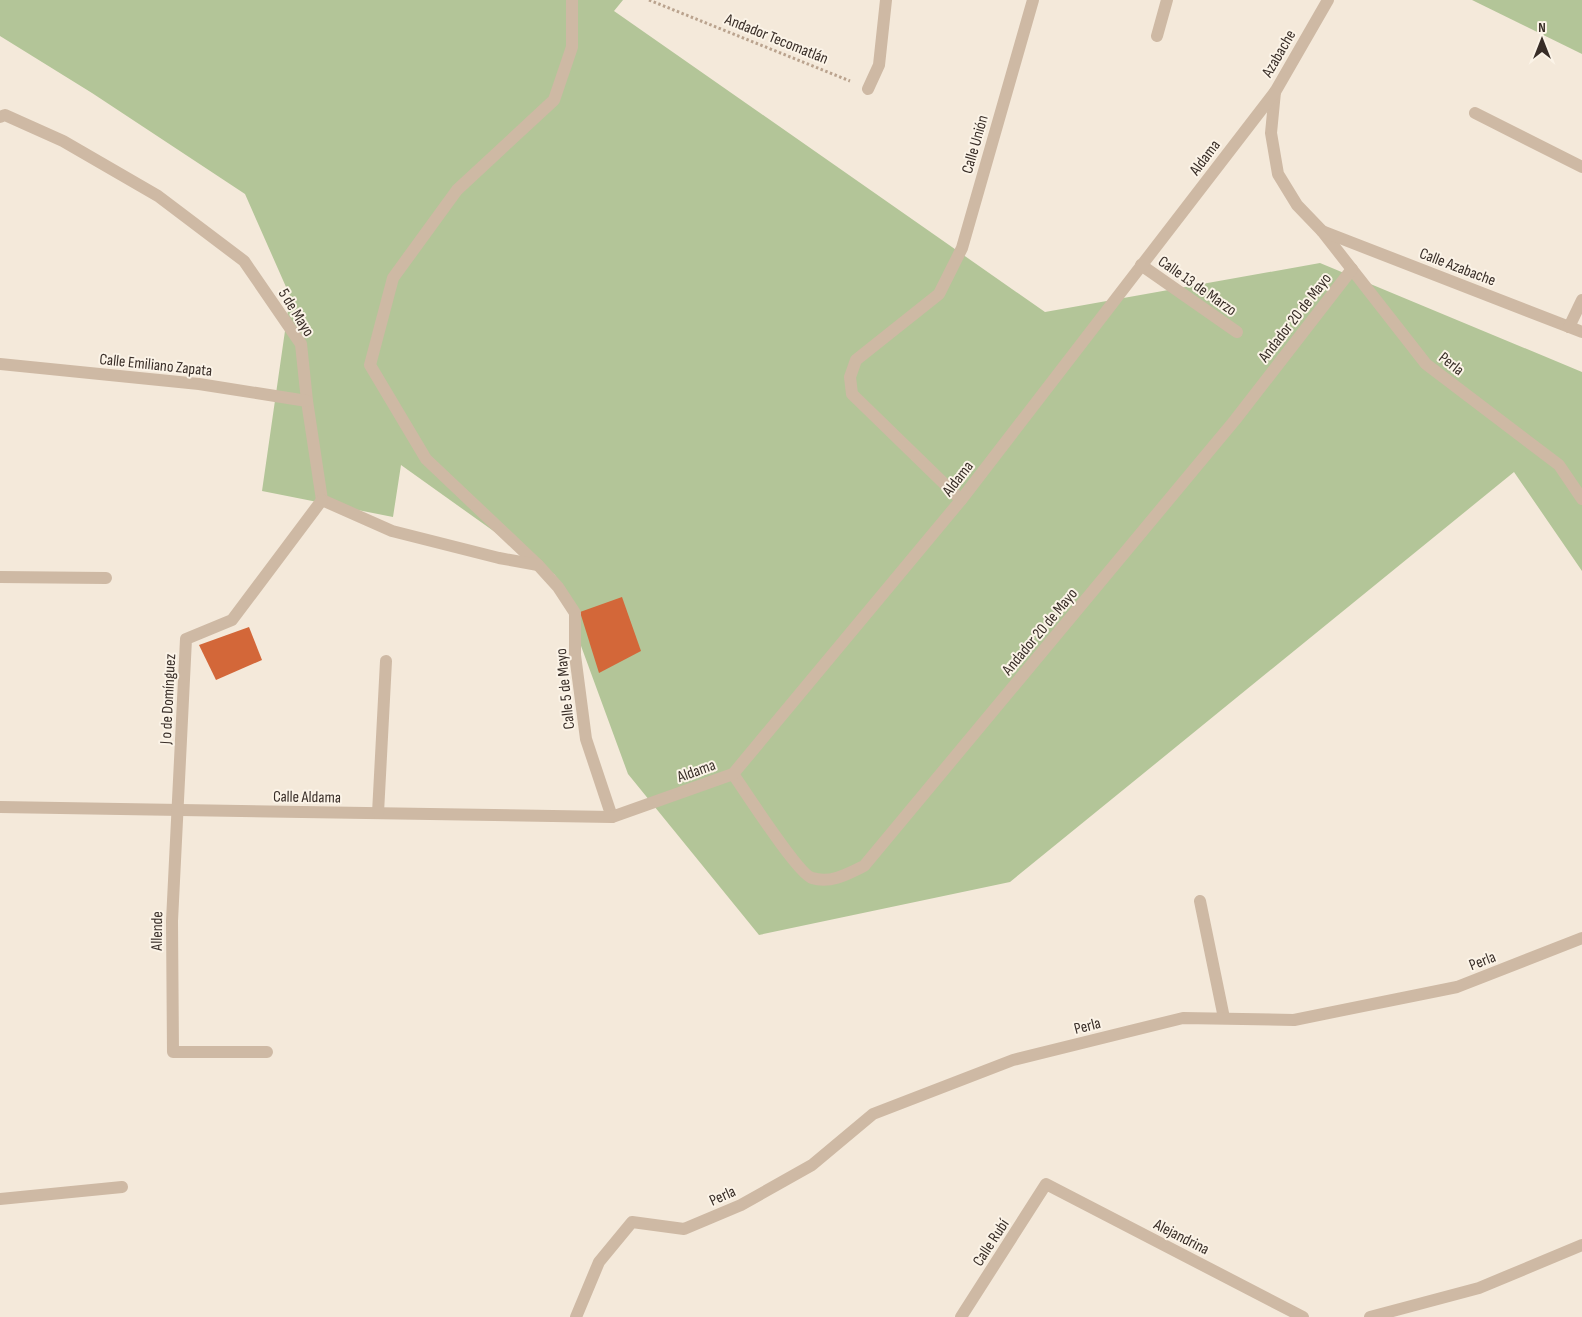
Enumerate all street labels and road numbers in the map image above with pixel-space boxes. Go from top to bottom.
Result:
street label: Andador Tecomatlán [721,10,831,69]
street label: Azabache [1258,27,1300,82]
street label: Calle Unión [958,113,993,176]
street label: Aldama [1185,136,1225,180]
street label: Calle Azabache [1417,244,1498,291]
street label: Calle 13 de Marzo [1154,252,1240,320]
street label: Andador 20 de Mayo [1254,270,1336,367]
street label: 5 de Mayo [274,285,318,340]
street label: Perla [1435,348,1468,380]
street label: Calle Emiliano Zapata [99,350,213,381]
street label: Aldama [938,458,978,501]
street label: Andador 20 de Mayo [998,585,1082,680]
street label: Calle 5 de Mayo [552,647,579,730]
street label: J o de Domínguez [157,653,180,746]
street label: Aldama [674,756,718,787]
street label: Calle Aldama [273,787,341,808]
street label: Allende [148,911,167,952]
street label: Perla [1467,948,1499,975]
street label: Perla [1072,1014,1103,1039]
street label: Perla [706,1182,739,1211]
street label: Alejandrina [1150,1215,1212,1259]
street label: Calle Rubí [969,1216,1013,1270]

